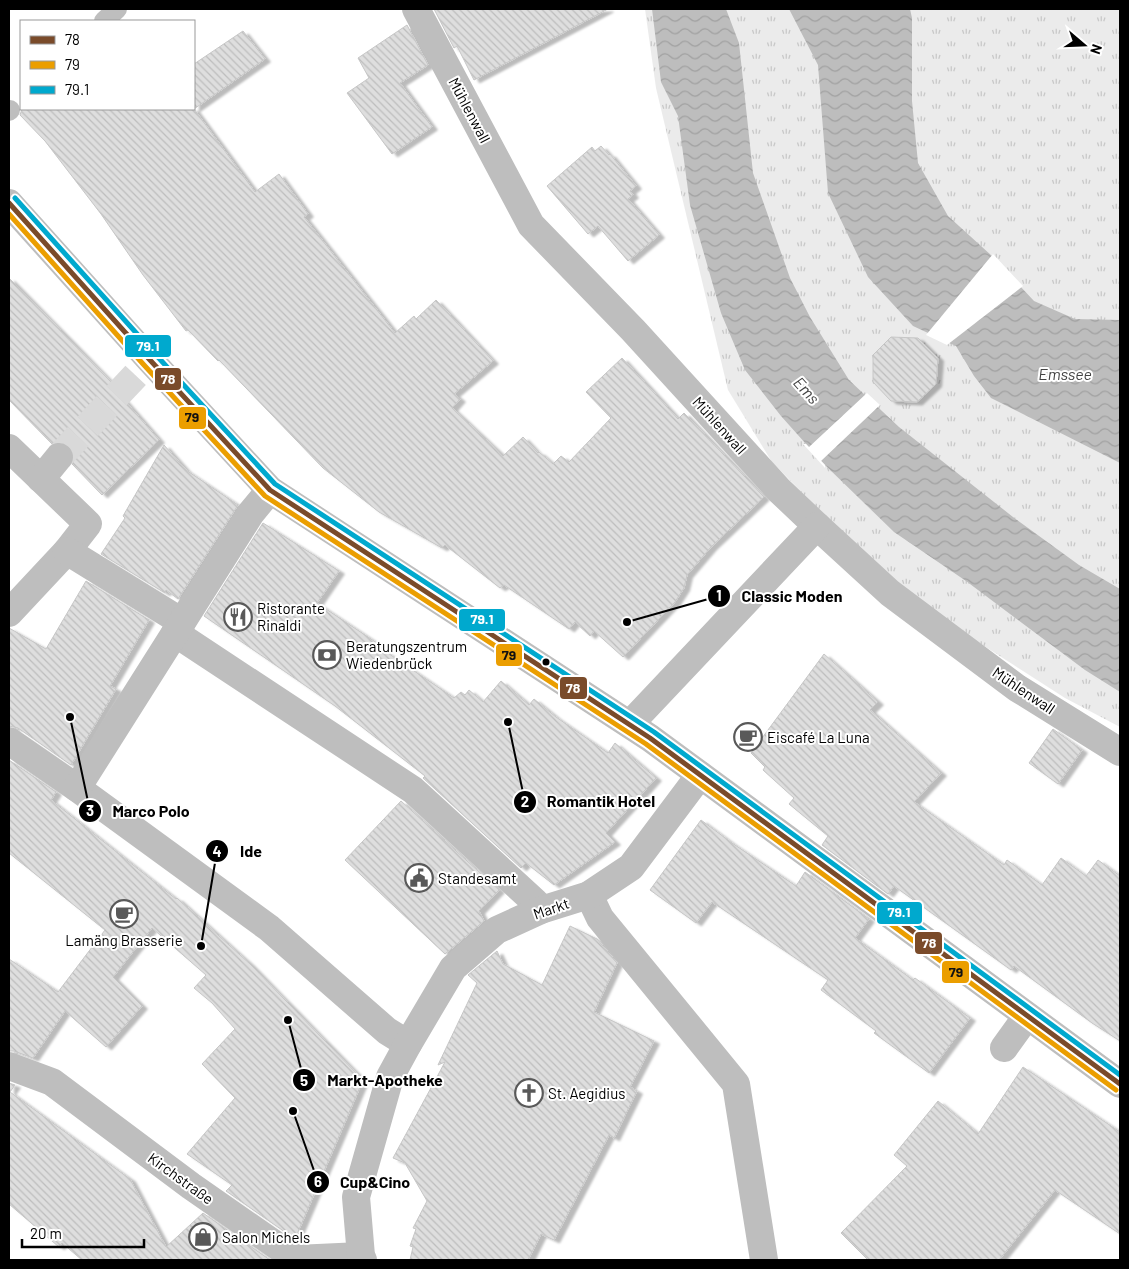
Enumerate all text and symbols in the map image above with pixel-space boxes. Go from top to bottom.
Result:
legend [20,20,195,110]
north arrow [1059,20,1109,70]
text: 78 [65,30,80,48]
text: N [1087,42,1106,57]
text: 79 [65,55,80,73]
street label: Mühlenwall [445,74,495,146]
text: 79.1 [65,80,89,98]
line badge: 79.1 [124,334,172,358]
text: 79.1 [136,337,160,354]
water label: Emssee [1038,364,1092,383]
line badge: 78 [154,367,182,391]
text: 78 [161,370,176,387]
water label: Ems [790,373,824,408]
street label: Mühlenwall [689,392,751,458]
line badge: 79 [178,406,207,430]
text: 79 [185,408,199,425]
callout: Classic Moden [707,580,853,611]
text: 1 [716,586,722,604]
text: Classic Moden [742,586,842,605]
place label: Ristorante Rinaldi [257,599,325,634]
restaurant icon: Ristorante Rinaldi [223,602,253,632]
line badge: 79.1 [458,608,506,632]
text: 79.1 [470,610,494,627]
place label: Beratungszentrum Wiedenbrück [346,637,467,672]
bank icon: Beratungszentrum Wiedenbrück [312,640,342,670]
line badge: 79 [495,643,523,667]
text: 79 [502,646,516,663]
unlabelled marker [541,657,551,667]
street label: Mühlenwall [989,663,1059,717]
line badge: 78 [559,676,588,700]
text: 78 [566,679,581,696]
cafe icon: Eiscafé La Luna [733,722,763,752]
place label: Eiscafé La Luna [767,728,870,746]
callout: Romantik Hotel [512,786,666,817]
text: Romantik Hotel [547,791,655,810]
text: 2 [521,792,529,810]
callout: Marco Polo [78,796,200,827]
text: 3 [86,801,94,819]
text: Marco Polo [112,801,190,820]
callout: Ide [205,836,272,867]
text: Ide [240,841,262,860]
text: 4 [212,842,222,860]
public building icon: Standesamt [404,863,434,893]
place label: Standesamt [438,869,517,887]
street label: Markt [531,893,571,923]
cafe icon: Lamäng Brasserie [109,899,139,929]
line badge: 79.1 [876,901,923,925]
text: 79.1 [887,903,911,920]
place label: Lamäng Brasserie [65,931,183,949]
line badge: 78 [914,931,943,955]
text: 78 [922,934,937,951]
line badge: 79 [941,960,970,984]
text: 79 [949,963,963,980]
callout: Markt-Apotheke [292,1065,452,1096]
text: Markt-Apotheke [327,1070,443,1089]
text: 5 [300,1071,308,1089]
church icon: St. Aegidius [514,1078,544,1108]
place label: St. Aegidius [548,1084,625,1102]
street label: Kirchstraße [145,1148,217,1208]
callout: Cup&Cino [305,1167,420,1198]
text: 6 [314,1172,322,1190]
text: Cup&Cino [340,1172,410,1191]
scale bar [22,1216,145,1248]
shop icon: Salon Michels [188,1222,218,1252]
text: 20 m [30,1224,62,1242]
place label: Salon Michels [222,1228,310,1246]

